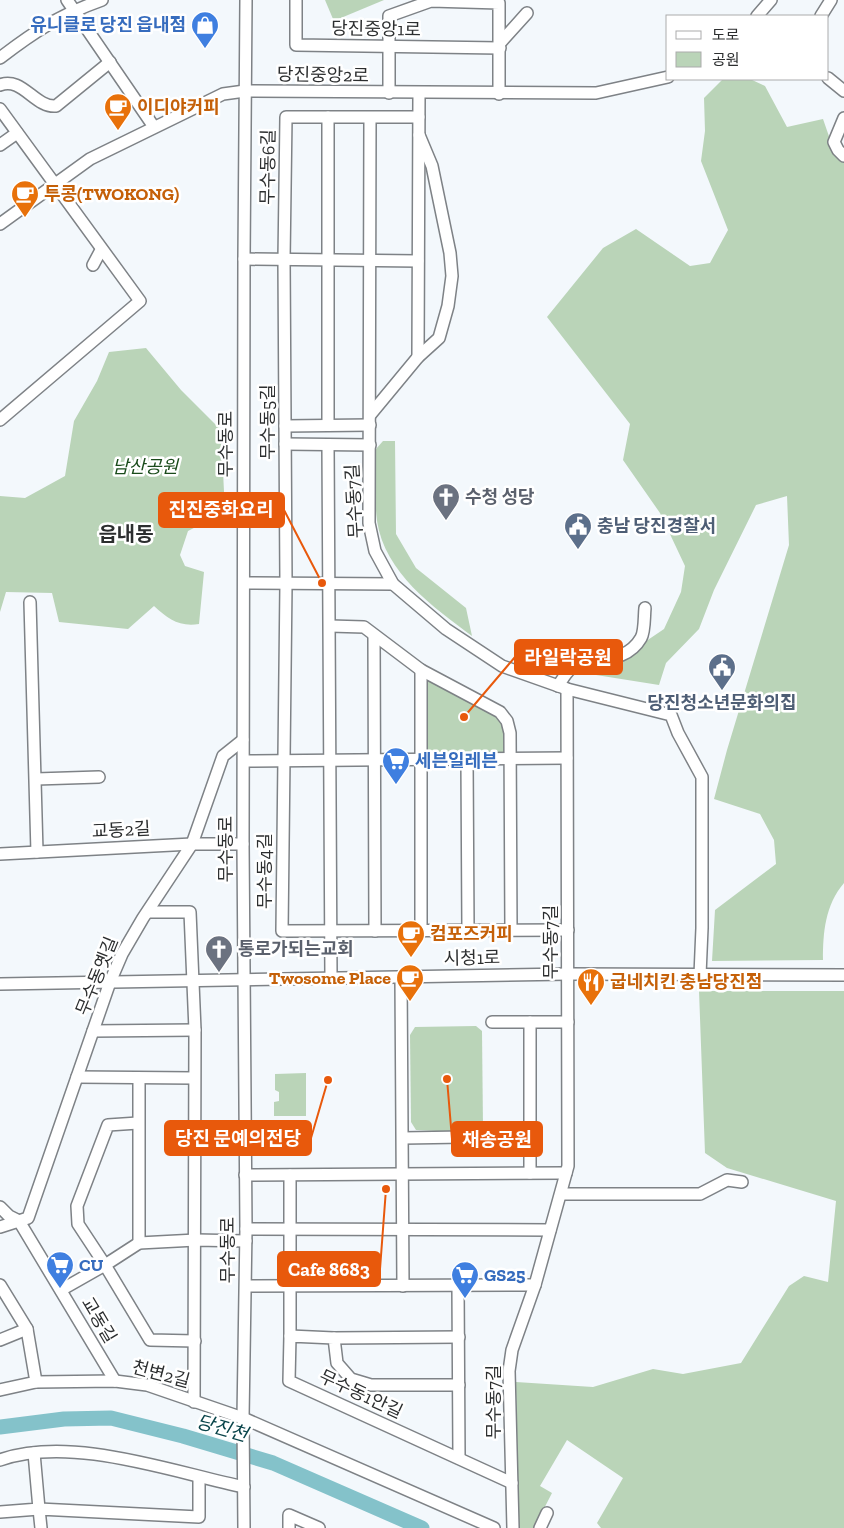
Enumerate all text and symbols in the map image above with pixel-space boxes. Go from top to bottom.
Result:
shop icon: 유니클로 당진 읍내점 [190,10,220,49]
place label: 유니클로 당진 읍내점 [30,14,186,36]
legend [666,15,829,80]
street label: 당진중앙1로 [331,17,421,41]
text: 도로 [712,26,740,44]
text: 공원 [712,51,740,69]
street label: 당진중앙2로 [277,63,369,87]
cafe icon: 이디야커피 [103,92,133,131]
place label: 이디야커피 [137,96,220,118]
street label: 무수동6길 [256,129,280,205]
cafe icon: 투콩(TWOKONG) [10,179,40,218]
place label: 투콩(TWOKONG) [44,183,179,205]
street label: 무수동5길 [257,384,279,460]
street label: 무수동로 [215,411,237,477]
park label: 남산공원 [112,456,180,478]
street label: 무수동7길 [341,463,367,539]
church icon: 수청 성당 [431,482,461,521]
place label: 수청 성당 [465,486,535,508]
callout: 진진중화요리 [159,493,284,527]
text: 진진중화요리 [169,498,273,521]
public building icon: 충남 당진경찰서 [563,511,593,550]
place label: 충남 당진경찰서 [597,515,716,537]
district label: 읍내동 [98,522,154,546]
callout: 라일락공원 [515,640,622,674]
text: 라일락공원 [524,646,612,669]
public building icon: 당진청소년문화의집 [707,652,737,691]
place label: 당진청소년문화의집 [647,692,797,714]
supermarket icon: 세븐일레븐 [381,746,411,785]
place label: 세븐일레븐 [415,750,498,772]
street label: 무수동로 [215,816,237,882]
street label: 교동2길 [91,817,151,843]
street label: 무수동4길 [254,833,276,909]
street label: 무수동7길 [540,905,562,979]
cafe icon: 컴포즈커피 [396,919,426,958]
place label: 컴포즈커피 [430,923,513,945]
street label: 무수동옛길 [71,933,123,1019]
church icon: 통로가되는교회 [204,934,234,973]
place label: 통로가되는교회 [238,938,354,960]
street label: 시청1로 [443,947,501,969]
cafe icon: Twosome Place [395,963,425,1002]
place label: Twosome Place [269,967,391,989]
restaurant icon: 굽네치킨 충남당진점 [576,967,606,1006]
place label: 굽네치킨 충남당진점 [610,971,762,993]
callout: 당진 문예의전당 [165,1121,311,1155]
callout: 채송공원 [452,1122,542,1156]
text: 당진 문예의전당 [175,1127,301,1150]
text: 채송공원 [462,1128,532,1151]
street label: 무수동로 [217,1217,239,1283]
supermarket icon: CU [45,1250,75,1289]
callout: Cafe 8683 [278,1252,380,1286]
place label: CU [79,1254,104,1276]
text: Cafe 8683 [288,1258,370,1281]
supermarket icon: GS25 [450,1260,480,1299]
place label: GS25 [484,1264,525,1286]
street label: 교동길 [77,1293,121,1347]
street label: 천변2길 [130,1356,192,1392]
street label: 무수동1안길 [316,1365,406,1423]
street label: 무수동7길 [483,1365,505,1439]
water label: 당진천 [194,1410,252,1447]

